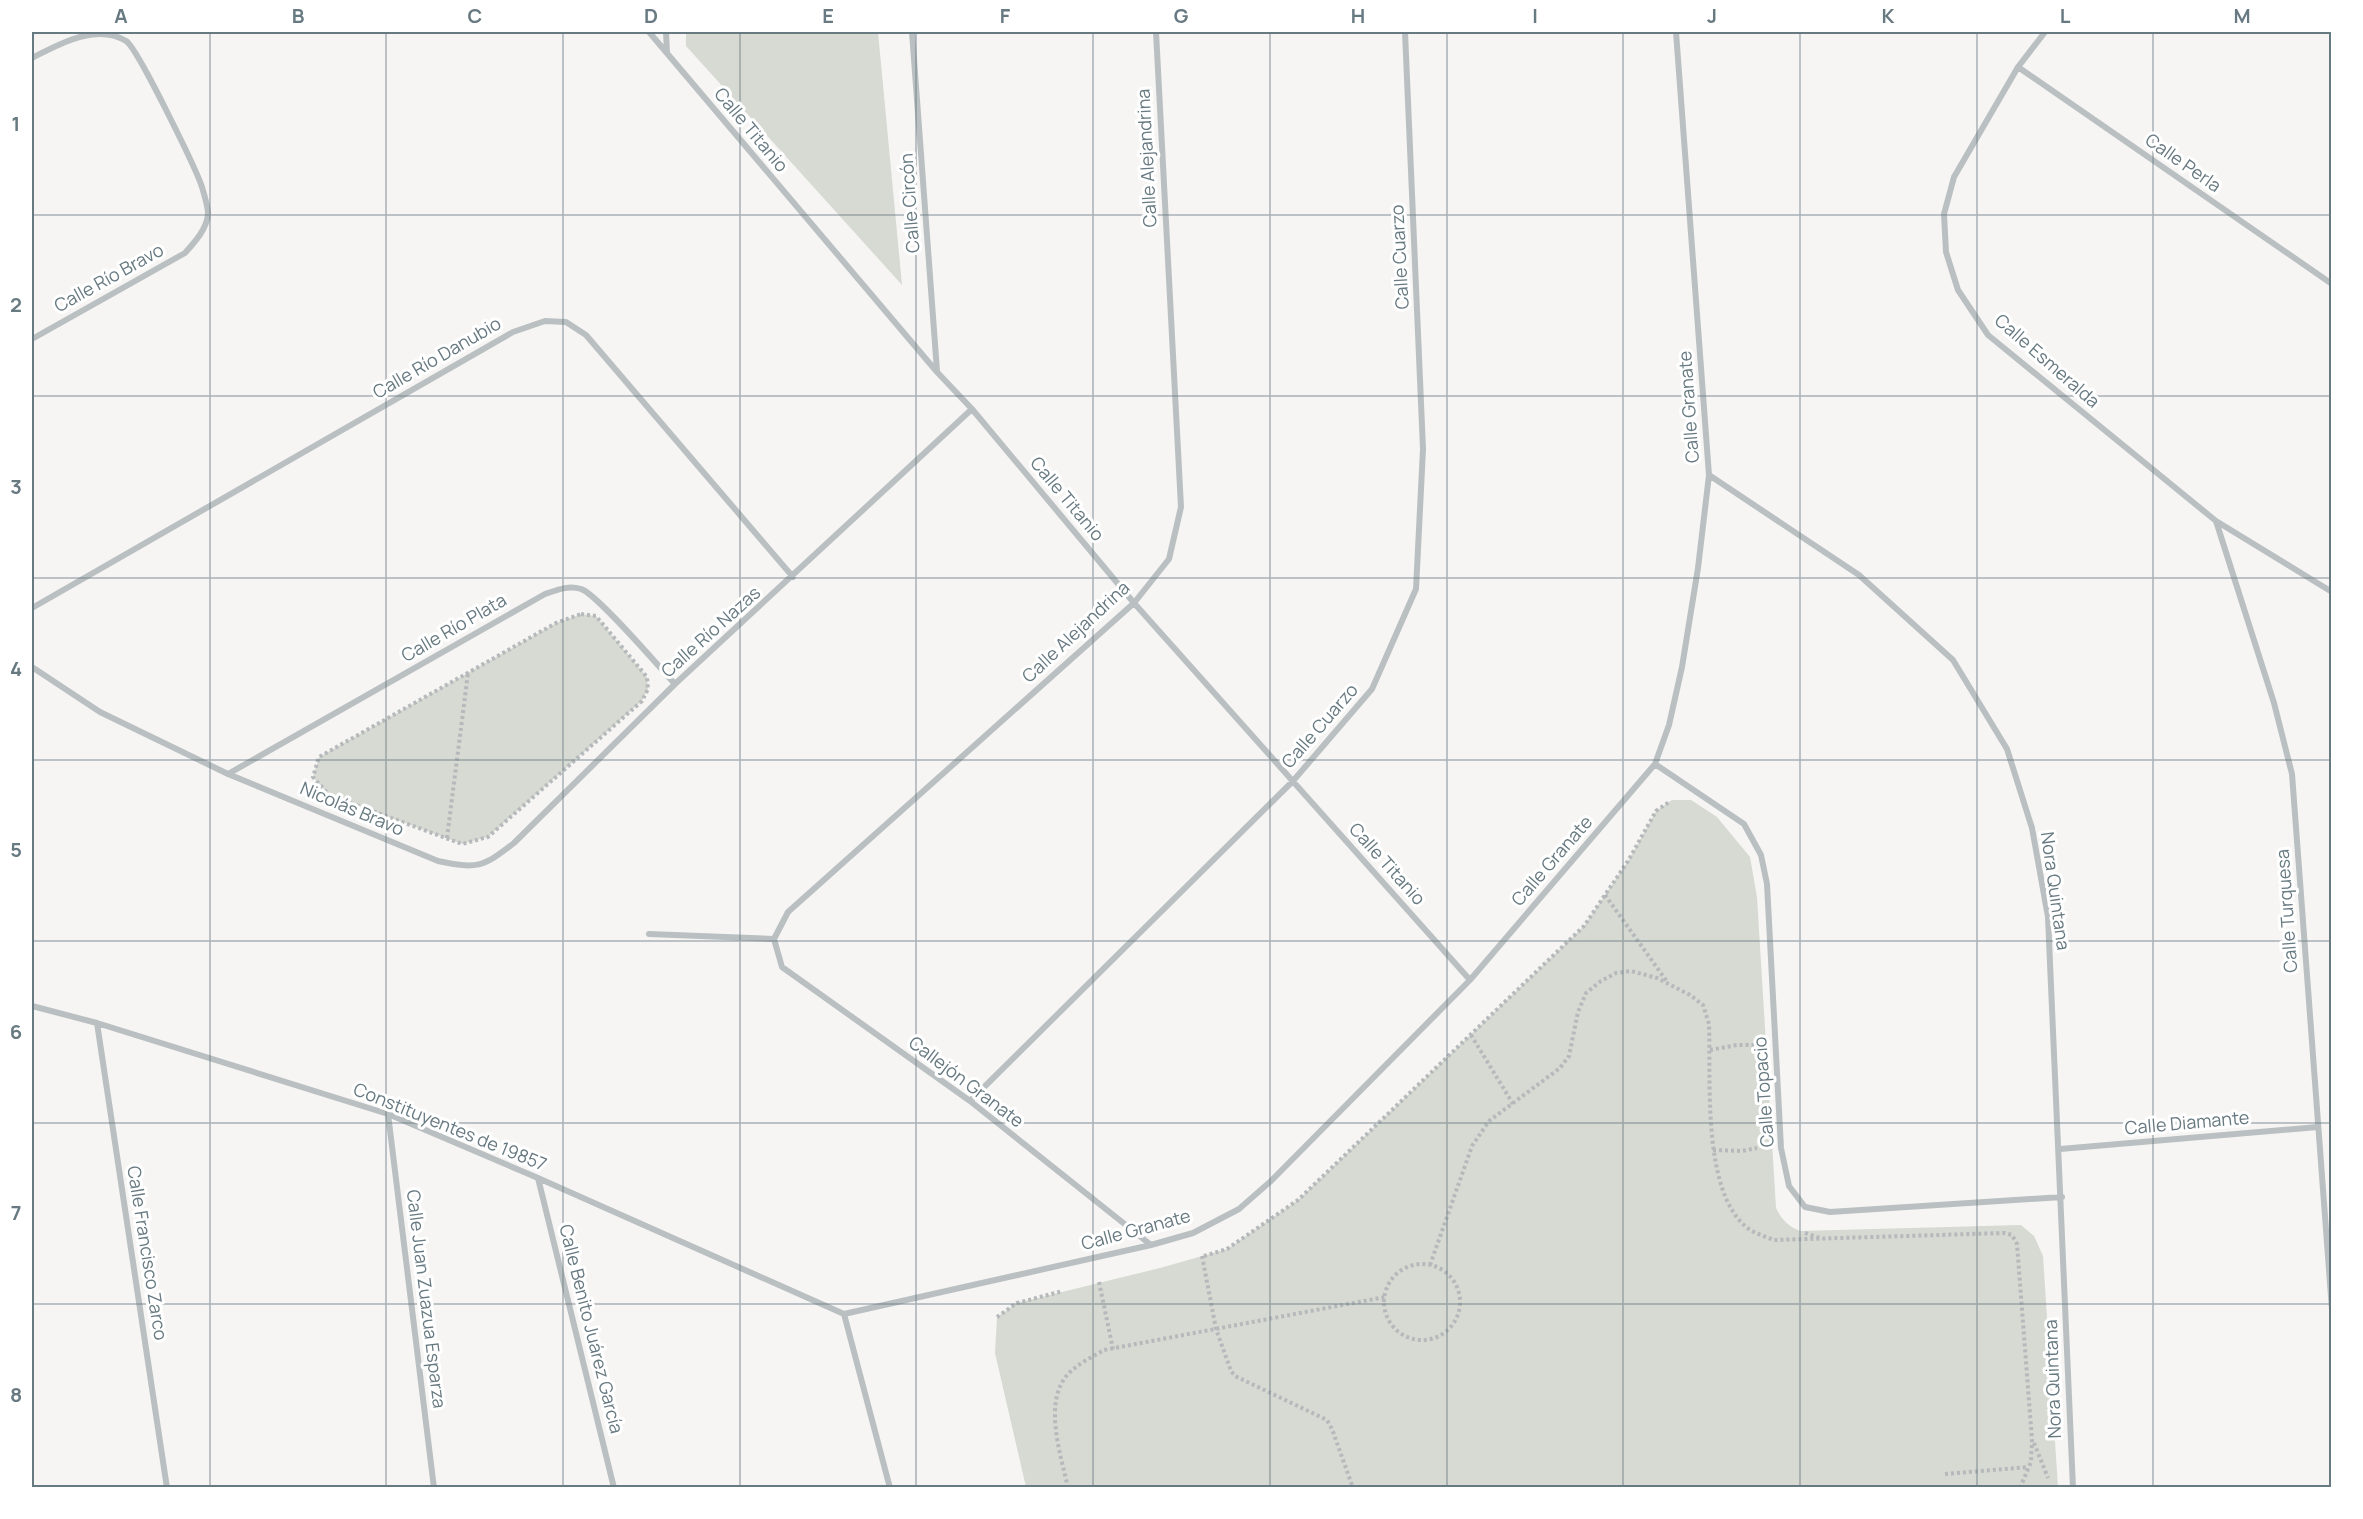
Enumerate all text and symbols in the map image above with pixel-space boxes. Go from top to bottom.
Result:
text: A [114,2,128,29]
text: B [292,2,305,29]
text: C [468,2,482,29]
text: D [644,2,658,29]
text: E [822,2,834,29]
text: F [1000,2,1011,29]
text: G [1174,2,1189,29]
text: H [1351,2,1365,29]
text: I [1532,2,1538,29]
text: J [1707,2,1717,29]
text: K [1882,2,1895,29]
text: L [2060,2,2071,29]
text: M [2233,2,2251,29]
street label: Calle Titanio [709,82,794,177]
street label: Calle Alejandrina [1130,88,1162,228]
text: 1 [12,110,20,137]
street label: Calle Perla [2141,127,2226,197]
street label: Calle Circón [894,152,924,254]
street label: Calle Cuarzo [1384,204,1414,310]
street label: Calle Río Bravo [50,237,167,317]
text: 2 [10,291,22,318]
street label: Calle Esmeralda [1990,308,2105,413]
street label: Calle Río Danubio [368,311,505,404]
street label: Calle Granate [1672,350,1704,464]
street label: Calle Titanio [1025,451,1110,546]
text: 3 [10,473,22,500]
street label: Calle Alejandrina [1016,575,1134,687]
street label: Calle Río Nazas [655,580,765,682]
street label: Calle Río Plata [397,587,510,667]
text: 4 [10,655,22,682]
street label: Calle Cuarzo [1276,678,1363,773]
street label: Nicolás Bravo [297,775,408,841]
street label: Calle Granate [1505,810,1597,911]
street label: Calle Titanio [1344,817,1431,910]
street label: Nora Quintana [2036,830,2076,952]
text: 5 [10,836,22,863]
street label: Calle Turquesa [2270,849,2302,974]
text: 6 [10,1018,22,1045]
street label: Callejón Granate [904,1030,1029,1132]
street label: Calle Topacio [1747,1036,1779,1148]
street label: Constituyentes de 19857 [350,1076,551,1176]
street label: Calle Diamante [2124,1105,2250,1139]
street label: Calle Francisco Zarco [122,1164,174,1342]
street label: Calle Juan Zuazua Esparza [402,1188,452,1410]
text: 7 [11,1199,21,1226]
street label: Calle Granate [1078,1203,1193,1255]
street label: Calle Benito Juárez García [554,1222,630,1436]
street label: Nora Quintana [2038,1319,2066,1439]
text: 8 [10,1381,22,1408]

